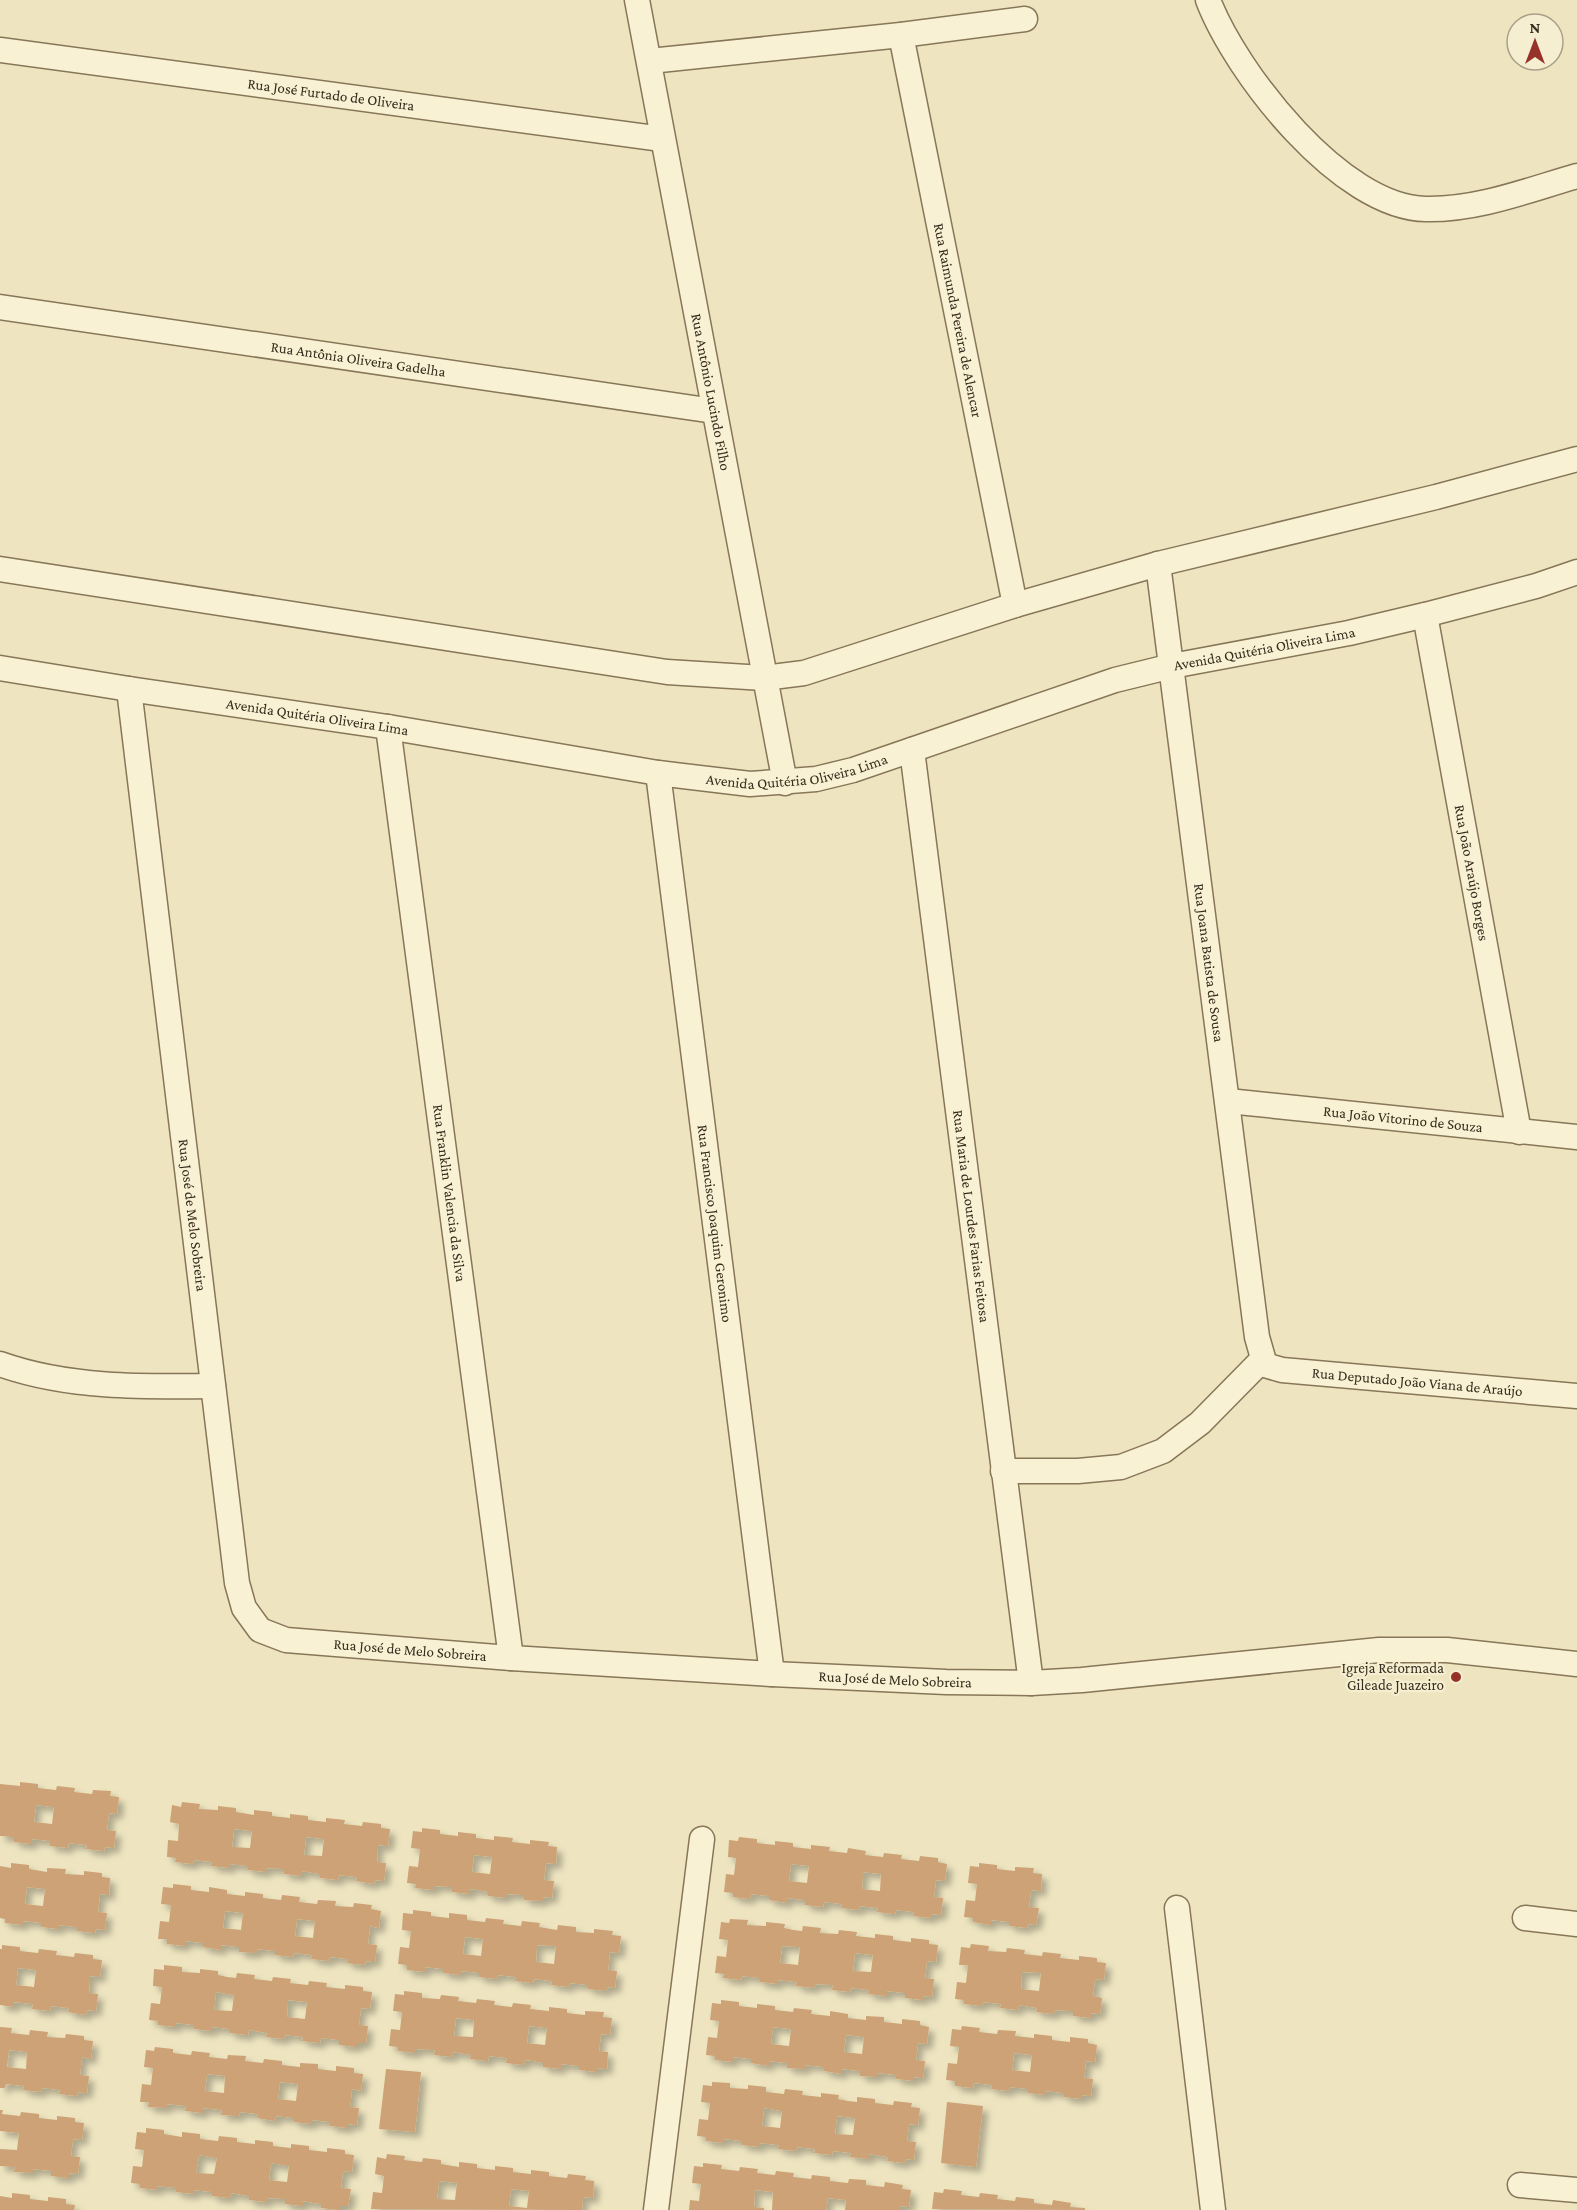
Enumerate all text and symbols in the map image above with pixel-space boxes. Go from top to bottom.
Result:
north arrow [1505,12,1565,72]
text: N [1530,19,1541,36]
street label: Rua José Furtado de Oliveira [247,75,415,114]
street label: Rua Raimunda Pereira de Alencar [931,222,985,420]
street label: Rua Antônio Lucindo Filho [688,312,734,472]
street label: Rua Antônia Oliveira Gadelha [270,339,447,380]
street label: Avenida Quitéria Oliveira Lima [1172,624,1357,674]
street label: Avenida Quitéria Oliveira Lima [225,695,410,738]
street label: Avenida Quitéria Oliveira Lima [705,751,890,792]
street label: Rua João Araújo Borges [1452,804,1492,942]
street label: Rua Joana Batista de Sousa [1191,882,1227,1043]
street label: Rua Franklin Valencia da Silva [430,1103,469,1283]
street label: Rua João Vitorino de Souza [1323,1103,1484,1135]
street label: Rua Maria de Lourdes Farias Feitosa [950,1109,993,1324]
street label: Rua Francisco Joaquim Geronimo [695,1124,735,1323]
street label: Rua José de Melo Sobreira [175,1138,210,1292]
street label: Rua Deputado João Viana de Araújo [1311,1365,1523,1400]
street label: Rua José de Melo Sobreira [333,1636,487,1664]
place label: Igreja Reformada Gileade Juazeiro [1341,1660,1444,1694]
street label: Rua José de Melo Sobreira [818,1668,972,1690]
marker: Igreja Reformada Gileade Juazeiro [1449,1670,1463,1684]

